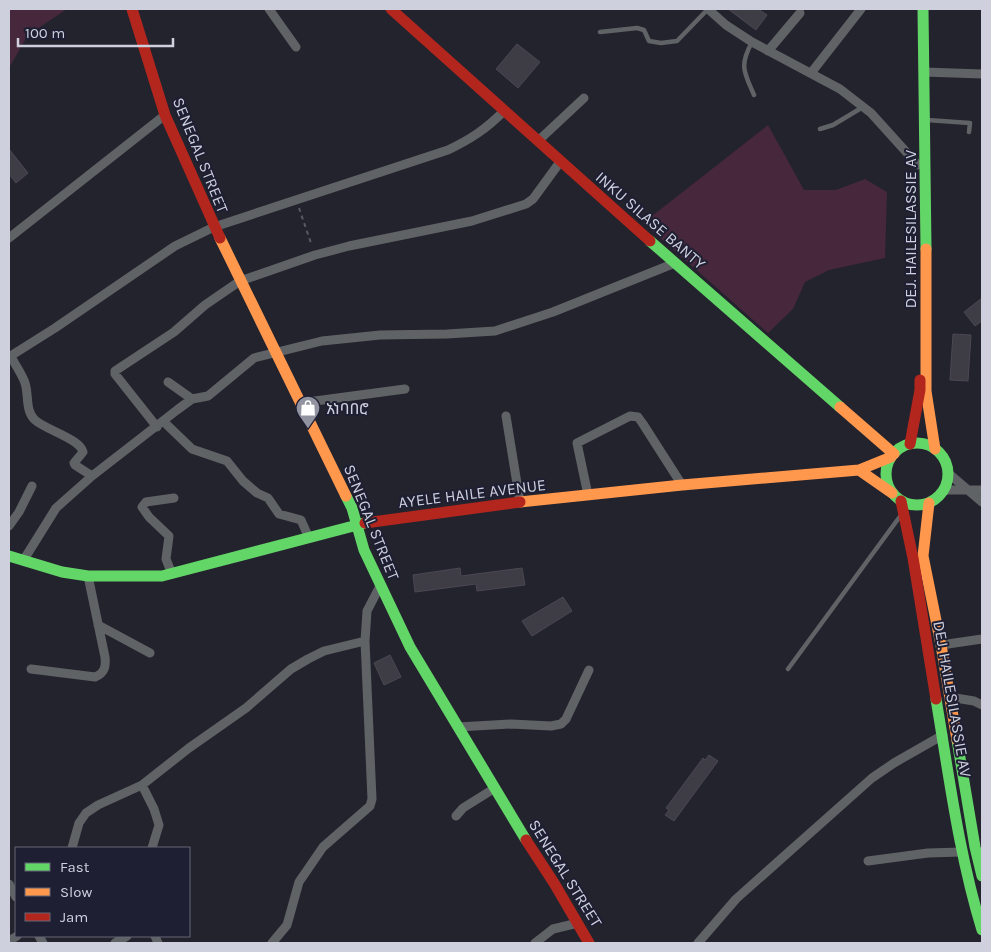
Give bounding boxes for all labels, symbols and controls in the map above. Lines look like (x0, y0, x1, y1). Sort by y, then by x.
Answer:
scale bar (18, 15, 172, 47)
text: 100 m (25, 24, 65, 42)
street label: SENEGAL STREET (169, 95, 232, 216)
street label: DEJ. HAILESILASSIE AV (901, 150, 920, 308)
street label: INKU SILASE BANTY (592, 167, 710, 273)
shop icon: አነባበሮ (295, 395, 321, 429)
place label: አነባበሮ (326, 399, 369, 418)
street label: SENEGAL STREET (340, 462, 403, 583)
street label: AYELE HAILE AVENUE (397, 475, 547, 512)
street label: DEJ. HAILESILASSIE AV (929, 619, 976, 779)
street label: SENEGAL STREET (525, 816, 606, 930)
legend (15, 847, 190, 937)
text: Fast (60, 858, 90, 876)
text: Slow (60, 883, 92, 901)
text: Jam (60, 908, 88, 926)

